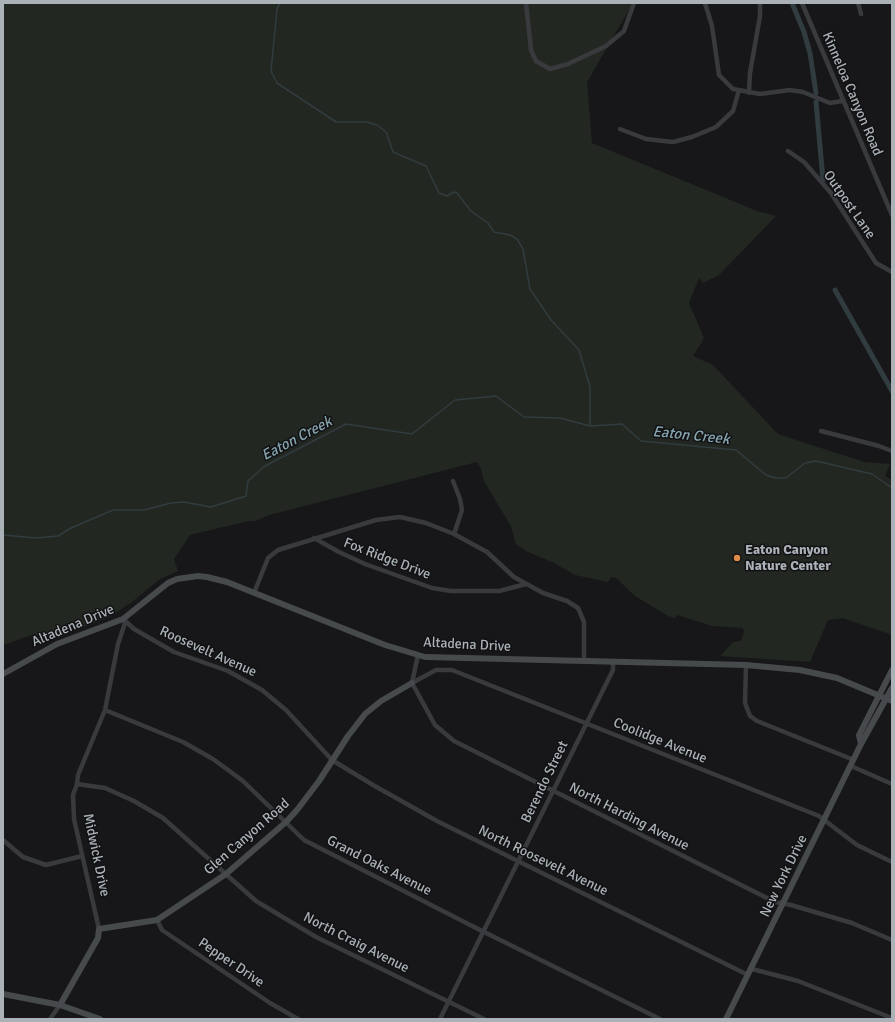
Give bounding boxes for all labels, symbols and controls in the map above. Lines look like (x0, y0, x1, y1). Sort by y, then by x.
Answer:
street label: Kinneloa Canyon Road (818, 29, 886, 159)
street label: Outpost Lane (819, 168, 879, 242)
water label: Eaton Creek (259, 413, 335, 465)
water label: Eaton Creek (652, 423, 730, 449)
street label: Fox Ridge Drive (341, 535, 433, 583)
place label: Eaton Canyon Nature Center (745, 542, 831, 574)
marker: Eaton Canyon Nature Center (732, 553, 742, 563)
street label: Altadena Drive (29, 601, 117, 651)
street label: Roosevelt Avenue (157, 623, 259, 681)
street label: Altadena Drive (423, 634, 511, 656)
street label: Coolidge Avenue (611, 715, 709, 767)
street label: Berendo Street (518, 738, 572, 826)
street label: North Harding Avenue (566, 779, 692, 855)
street label: Glen Canyon Road (201, 795, 293, 879)
street label: Midwick Drive (79, 812, 113, 898)
street label: North Roosevelt Avenue (475, 822, 611, 900)
street label: Grand Oaks Avenue (324, 832, 434, 900)
street label: New York Drive (757, 832, 811, 920)
street label: North Craig Avenue (300, 909, 412, 977)
street label: Pepper Drive (195, 935, 267, 991)

